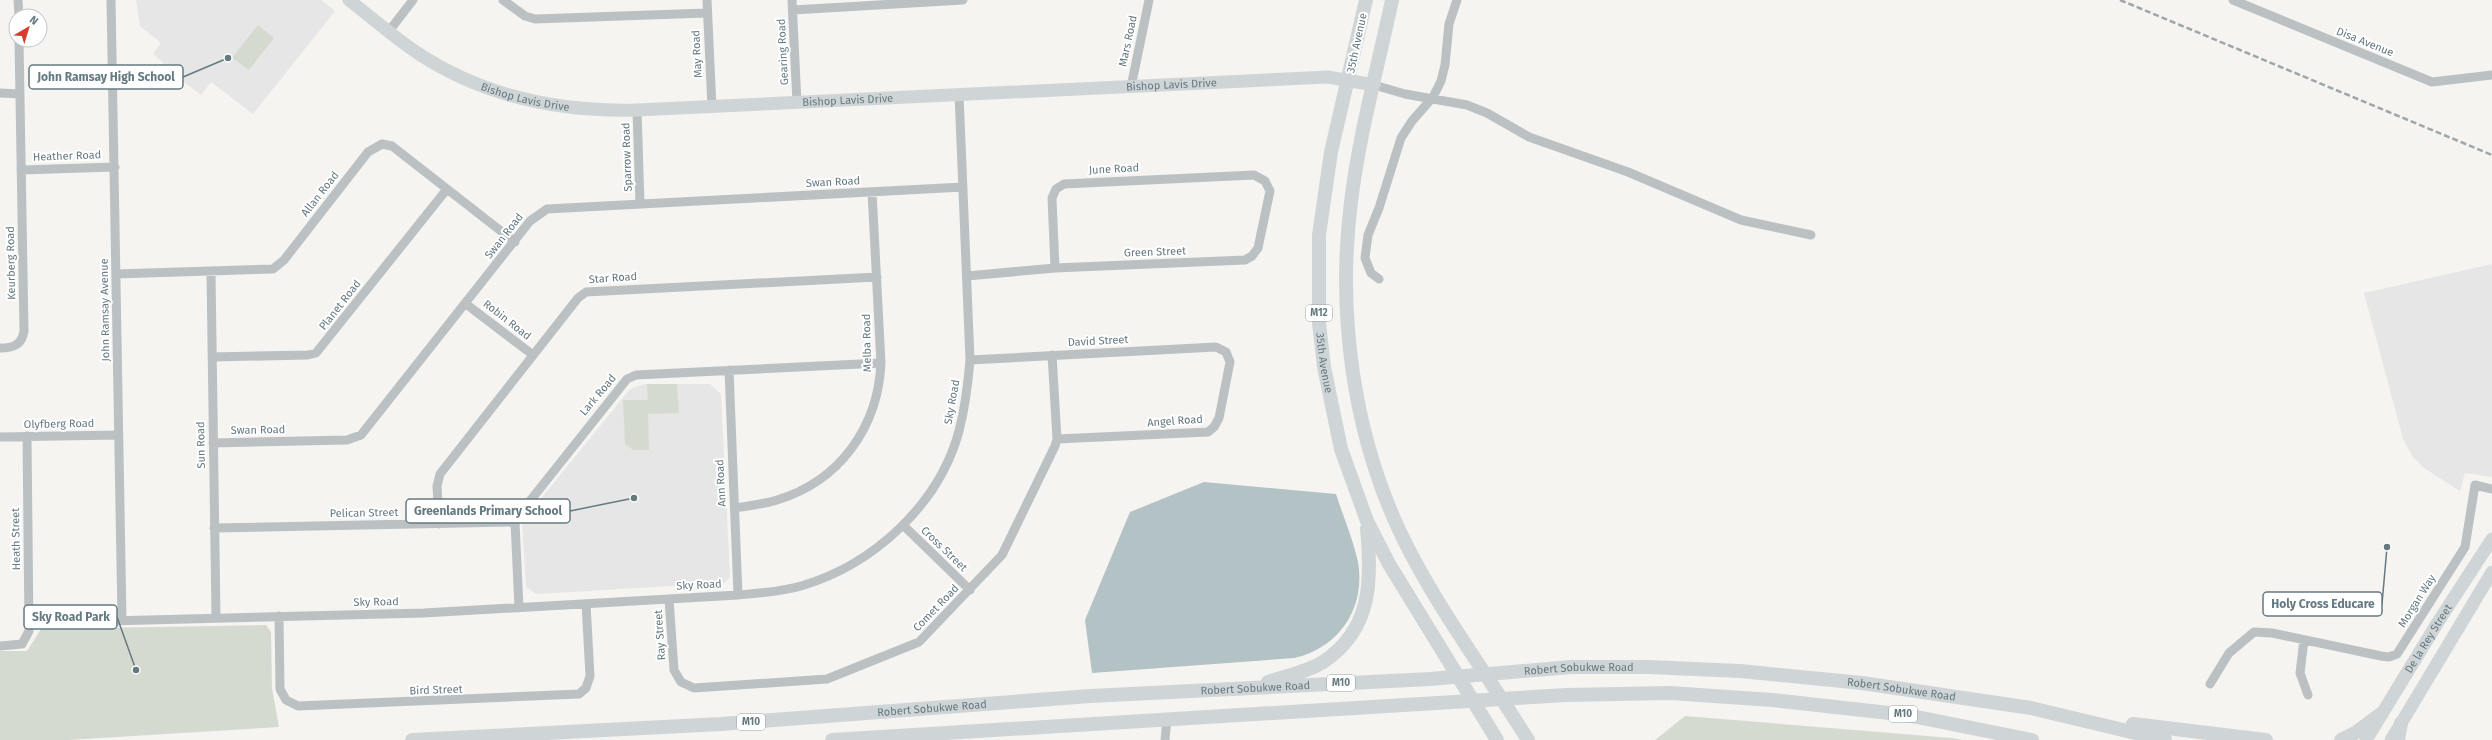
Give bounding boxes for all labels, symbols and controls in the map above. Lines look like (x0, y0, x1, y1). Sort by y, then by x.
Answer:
north arrow (8, 8, 48, 48)
street label: 35th Avenue (1344, 12, 1370, 74)
text: N (27, 13, 41, 28)
street label: Mars Road (1116, 14, 1140, 68)
street label: Gearing Road (775, 18, 791, 86)
street label: Disa Avenue (2334, 25, 2396, 59)
street label: May Road (689, 30, 705, 78)
callout: John Ramsay High School (29, 65, 183, 89)
text: John Ramsay High School (36, 70, 175, 84)
street label: Bishop Lavis Drive (1126, 76, 1217, 93)
street label: Bishop Lavis Drive (479, 80, 570, 114)
street label: Bishop Lavis Drive (802, 91, 893, 109)
street label: Sparrow Road (619, 122, 635, 192)
street label: Heather Road (33, 148, 101, 164)
street label: June Road (1088, 161, 1140, 177)
street label: Allan Road (298, 169, 342, 219)
street label: Swan Road (805, 174, 861, 190)
street label: Swan Road (482, 211, 526, 261)
street label: Keurberg Road (4, 226, 18, 300)
street label: Green Street (1124, 244, 1186, 260)
street label: John Ramsay Avenue (98, 258, 112, 362)
street label: Star Road (588, 270, 638, 286)
street label: Planet Road (316, 277, 364, 333)
street label: Robin Road (480, 297, 534, 343)
road number: M12 (1306, 305, 1332, 321)
street label: Melba Road (860, 314, 874, 372)
street label: 35th Avenue (1314, 332, 1336, 394)
street label: David Street (1067, 333, 1129, 349)
street label: Lark Road (577, 372, 619, 418)
street label: Sky Road (942, 379, 962, 425)
street label: Angel Road (1147, 413, 1203, 429)
street label: Olyfberg Road (24, 417, 94, 431)
street label: Sun Road (194, 421, 208, 469)
street label: Swan Road (231, 423, 285, 437)
street label: Ann Road (713, 459, 729, 507)
callout: Greenlands Primary School (406, 499, 570, 523)
text: Greenlands Primary School (414, 504, 562, 518)
street label: Pelican Street (330, 506, 398, 520)
street label: Heath Street (9, 508, 23, 570)
street label: Cross Street (918, 524, 970, 574)
street label: Morgan Way (2396, 572, 2439, 630)
street label: Sky Road (676, 577, 722, 593)
street label: Comet Road (910, 582, 962, 634)
callout: Holy Cross Educare (2263, 592, 2382, 616)
street label: Sky Road (353, 595, 399, 609)
text: Holy Cross Educare (2271, 597, 2375, 611)
street label: De la Rey Street (2402, 602, 2454, 675)
callout: Sky Road Park (24, 605, 117, 629)
street label: Ray Street (652, 609, 668, 661)
text: Sky Road Park (32, 610, 110, 624)
street label: Robert Sobukwe Road (1523, 660, 1634, 677)
road number: M10 (1327, 675, 1355, 691)
street label: Robert Sobukwe Road (1846, 675, 1957, 703)
street label: Robert Sobukwe Road (1200, 678, 1311, 697)
street label: Bird Street (409, 683, 463, 697)
street label: Robert Sobukwe Road (877, 697, 987, 719)
road number: M10 (1889, 706, 1917, 722)
road number: M10 (737, 714, 765, 730)

